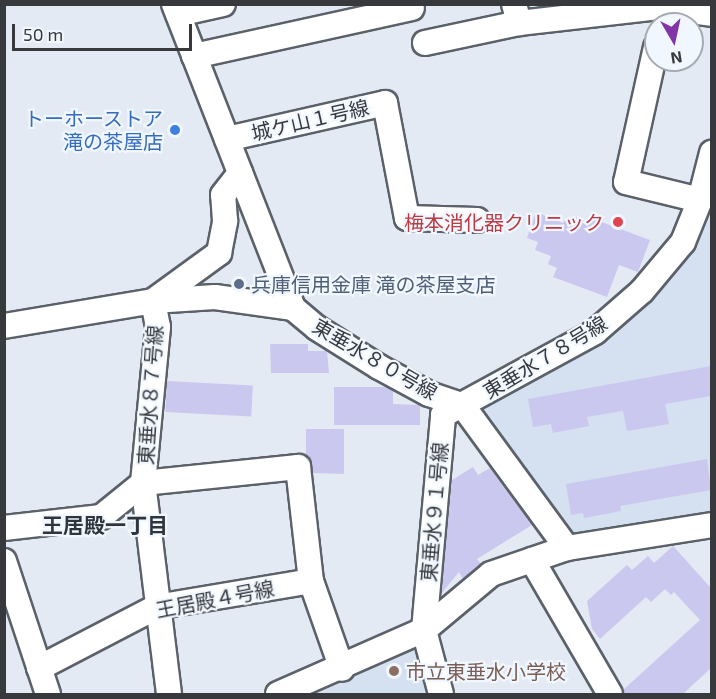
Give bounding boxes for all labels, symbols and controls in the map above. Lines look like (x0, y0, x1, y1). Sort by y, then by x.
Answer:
scale bar (15, 12, 195, 50)
north arrow (644, 12, 704, 72)
text: 50 m (23, 23, 63, 45)
text: N (669, 48, 684, 69)
street label: 城ケ山１号線 (249, 95, 371, 145)
place label: トーホーストア 滝の茶屋店 (23, 106, 163, 153)
marker: トーホーストア 滝の茶屋店 (168, 123, 182, 137)
place label: 梅本消化器クリニック (404, 210, 604, 234)
marker: 梅本消化器クリニック (609, 213, 627, 231)
place label: 兵庫信用金庫 滝の茶屋支店 (251, 272, 495, 296)
marker: 兵庫信用金庫 滝の茶屋支店 (232, 277, 246, 291)
street label: 東垂水７８号線 (479, 311, 611, 403)
street label: 東垂水８０号線 (308, 314, 442, 404)
street label: 東垂水８７号線 (133, 324, 167, 466)
street label: 東垂水９１号線 (416, 441, 452, 583)
district label: 王居殿一丁目 (42, 512, 168, 538)
street label: 王居殿４号線 (154, 576, 276, 622)
place label: 市立東垂水小学校 (406, 659, 566, 683)
marker: 市立東垂水小学校 (387, 664, 401, 678)

